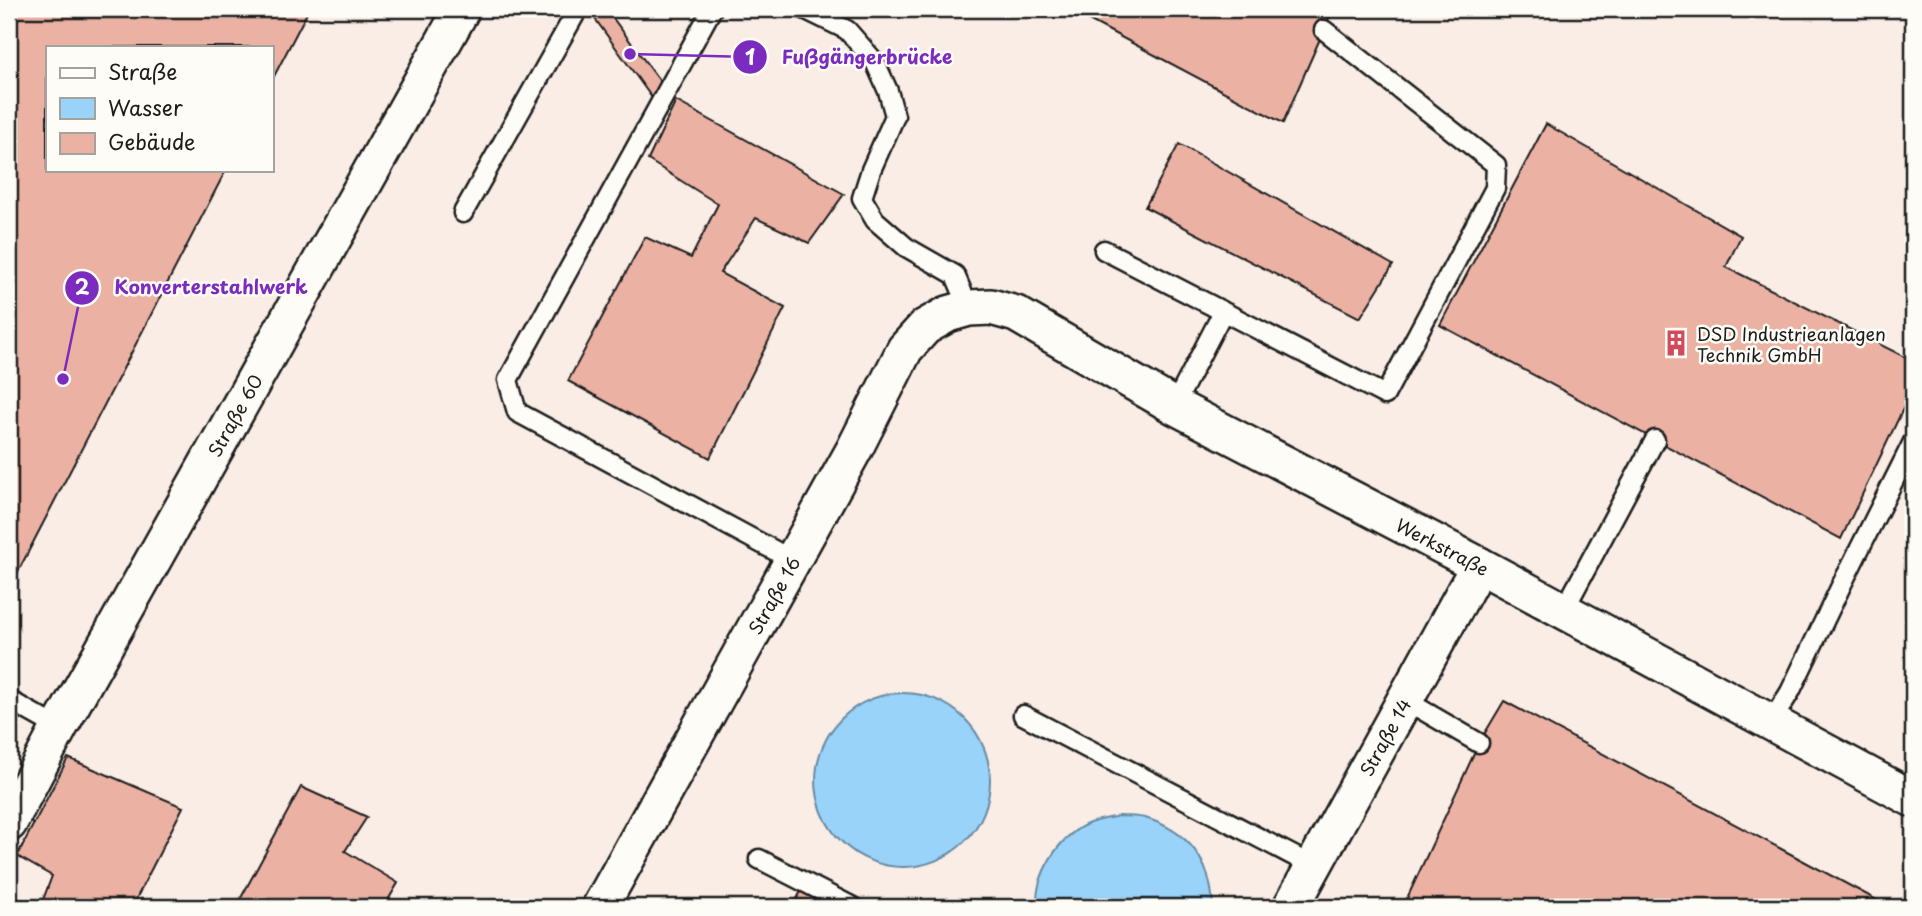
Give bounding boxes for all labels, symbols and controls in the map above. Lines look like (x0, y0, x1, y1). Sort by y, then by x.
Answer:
callout: Fußgängerbrücke (733, 37, 966, 77)
text: 1 (745, 40, 755, 72)
text: Fußgängerbrücke (782, 42, 952, 70)
legend (46, 46, 273, 172)
text: Straße (108, 55, 177, 87)
text: Wasser (108, 91, 183, 123)
text: Gebäude (108, 125, 195, 157)
callout: Konverterstahlwerk (65, 268, 321, 308)
text: 2 (75, 270, 90, 302)
text: Konverterstahlwerk (114, 272, 308, 300)
place label: DSD Industrieanlagen Technik GmbH (1697, 320, 1886, 368)
building icon: DSD Industrieanlagen Technik GmbH (1661, 328, 1691, 358)
street label: Straße 60 (200, 369, 268, 461)
street label: Werkstraße (1392, 511, 1494, 582)
street label: Straße 16 (741, 551, 806, 639)
street label: Straße 14 (1352, 693, 1417, 781)

